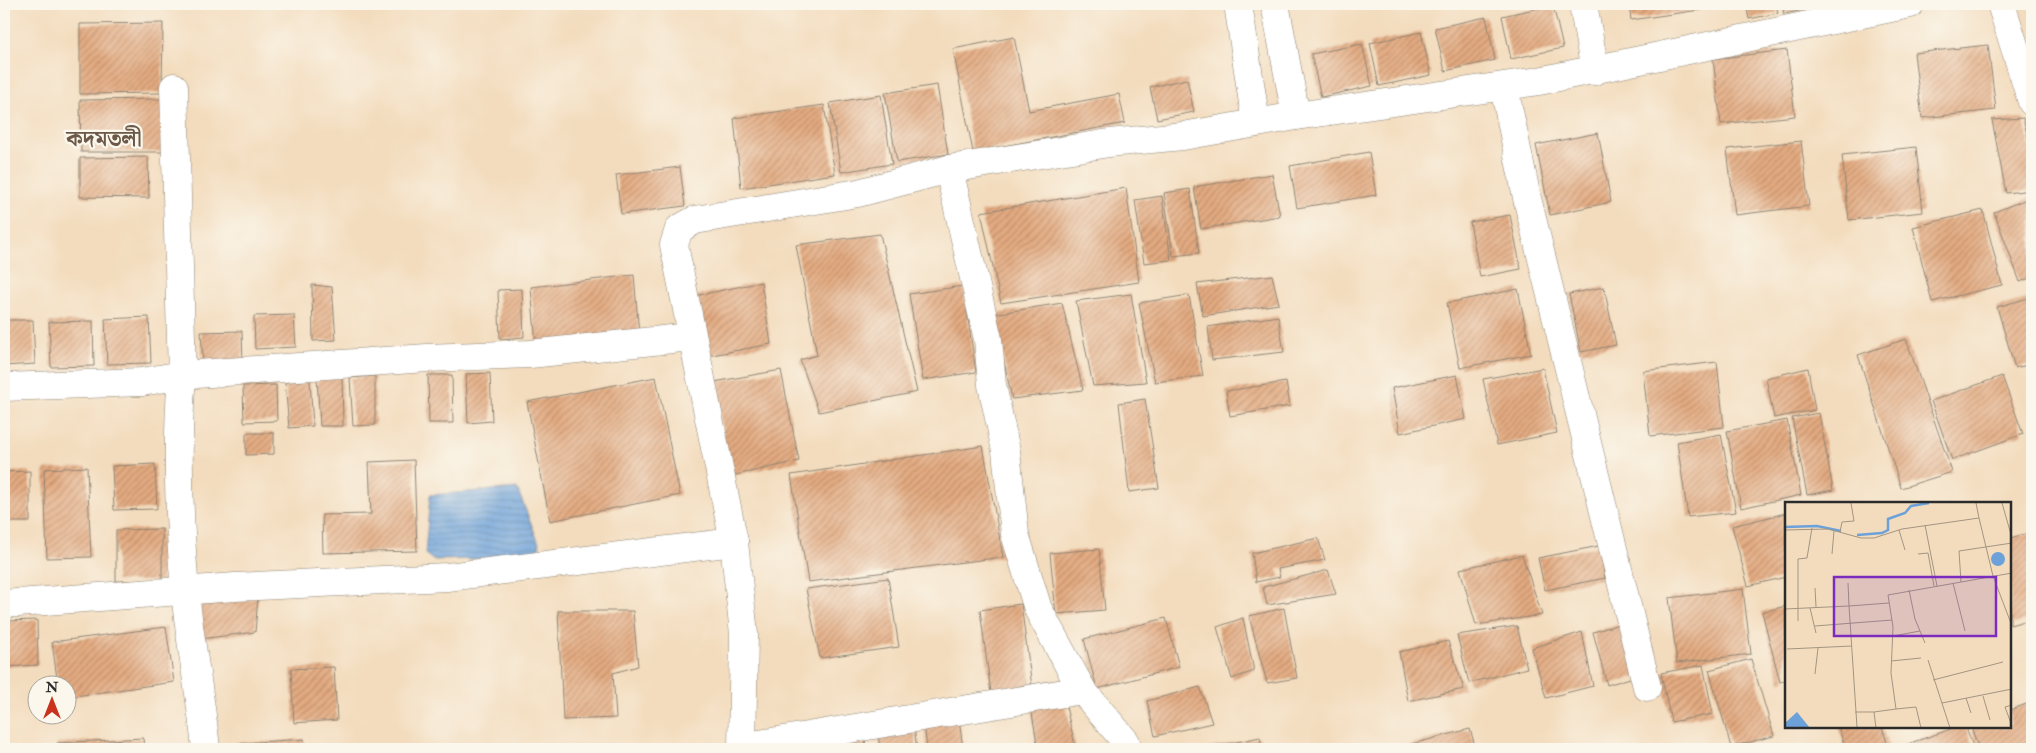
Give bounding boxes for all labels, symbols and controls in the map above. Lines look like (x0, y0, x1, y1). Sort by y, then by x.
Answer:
district label: কদমতলী (65, 125, 142, 153)
inset map (1785, 502, 2011, 728)
north arrow (28, 676, 78, 726)
text: N (45, 679, 59, 696)

